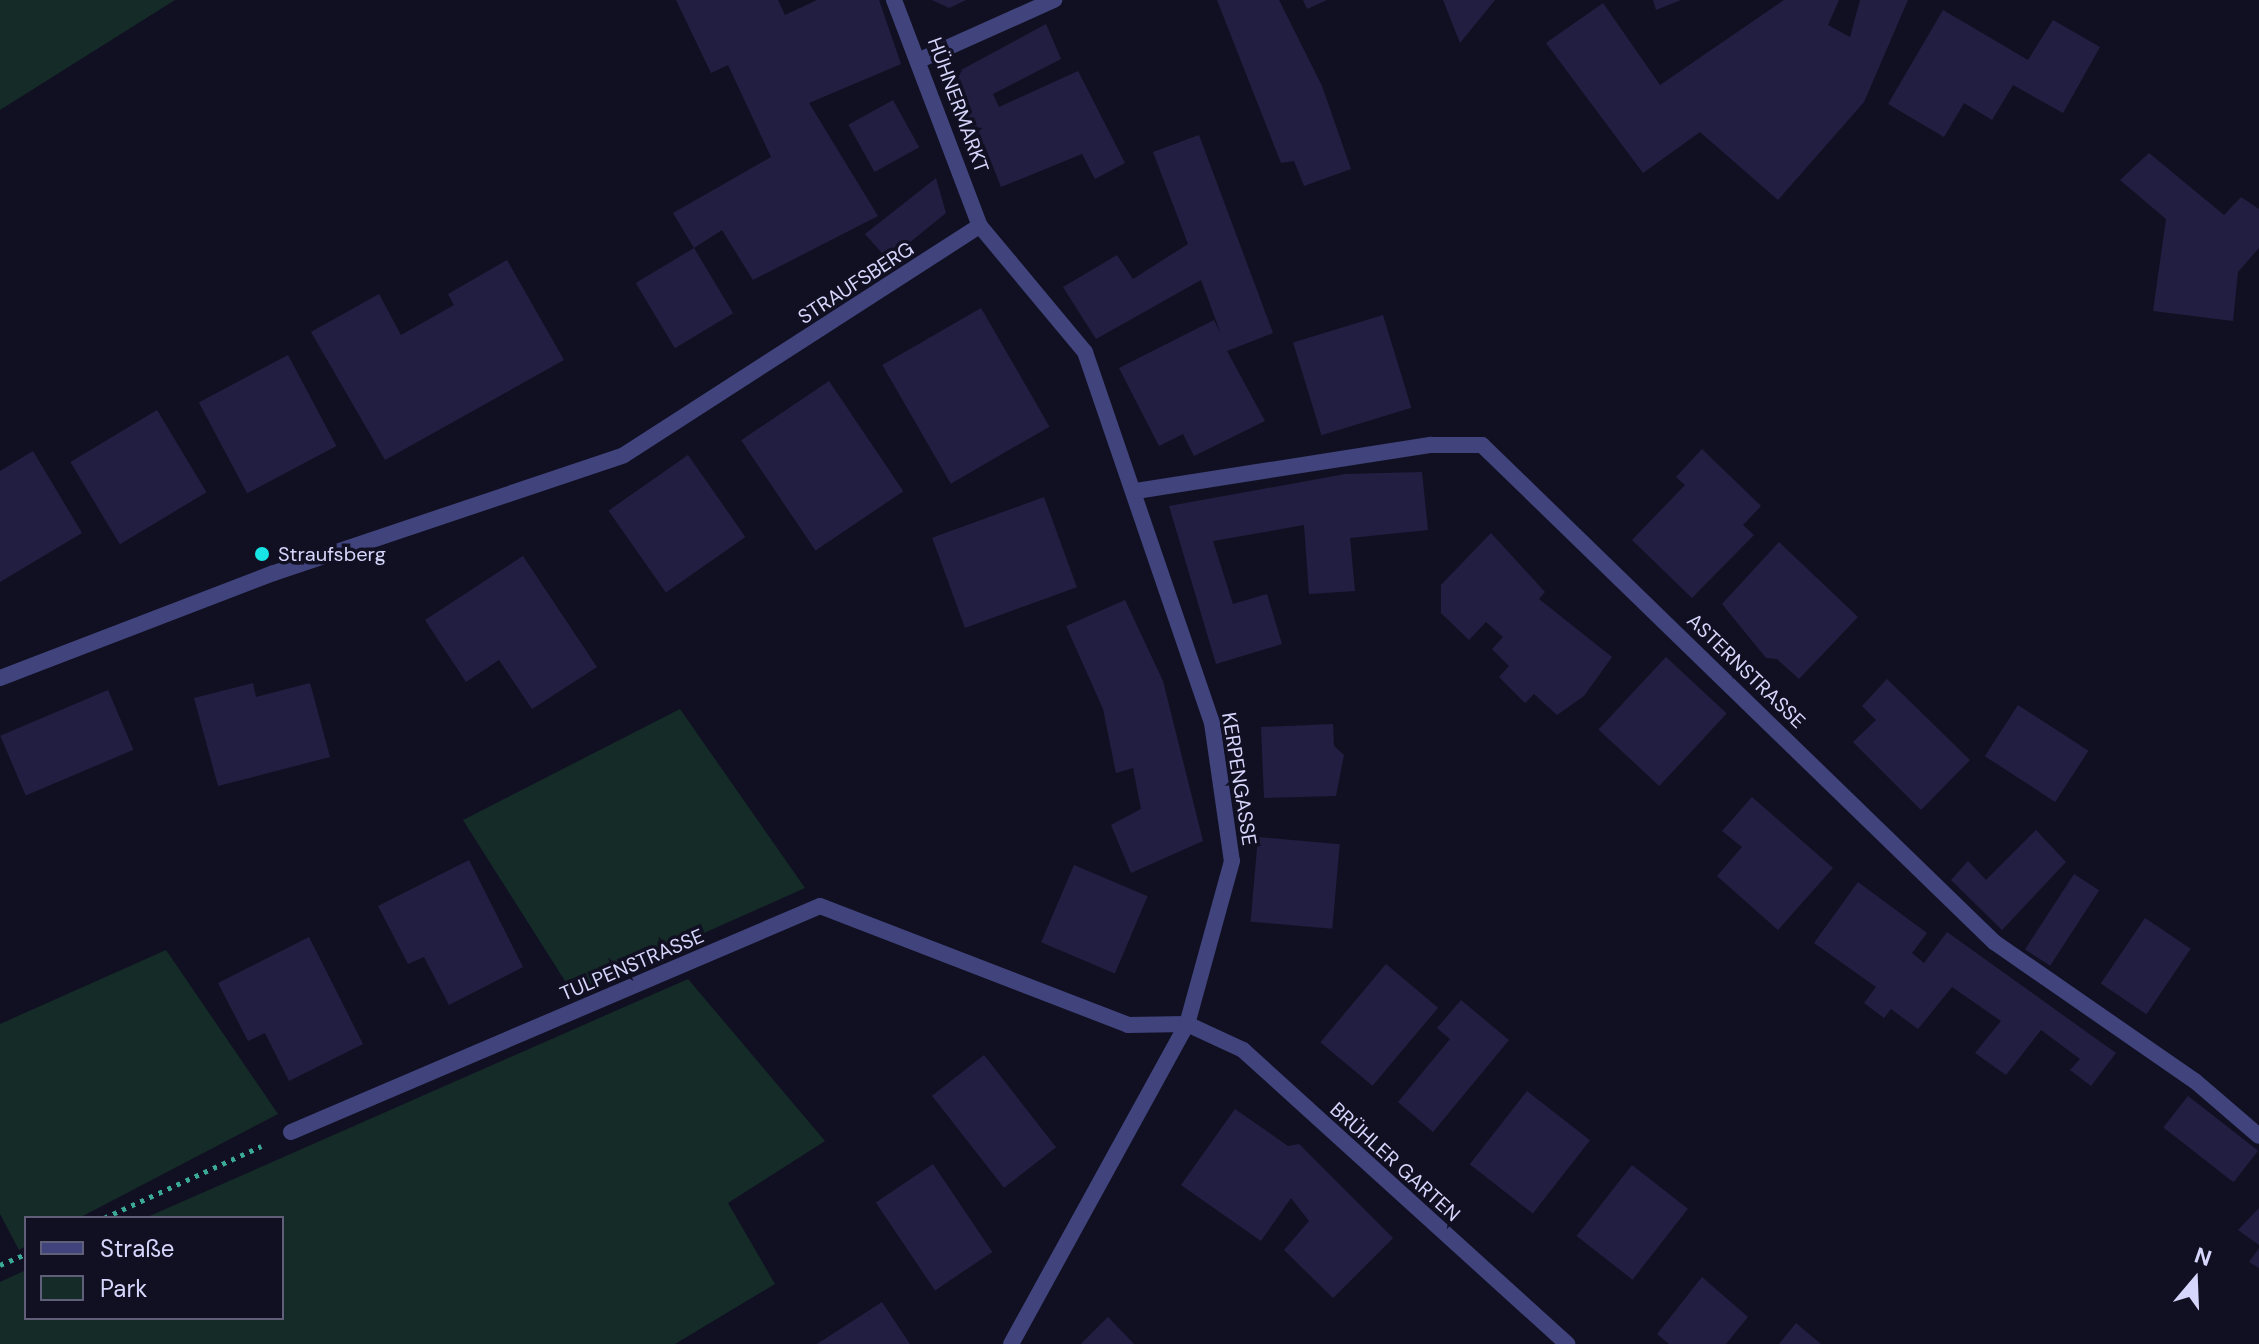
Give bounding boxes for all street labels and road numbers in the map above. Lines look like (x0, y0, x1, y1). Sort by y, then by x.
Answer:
street label: HÜHNERMARKT (922, 34, 994, 176)
street label: STRAUFSBERG (794, 237, 918, 329)
street label: ASTERNSTRASSE (1682, 609, 1810, 733)
street label: KERPENGASSE (1217, 711, 1261, 847)
street label: TULPENSTRASSE (557, 924, 707, 1006)
street label: BRÜHLER GARTEN (1325, 1097, 1465, 1227)

